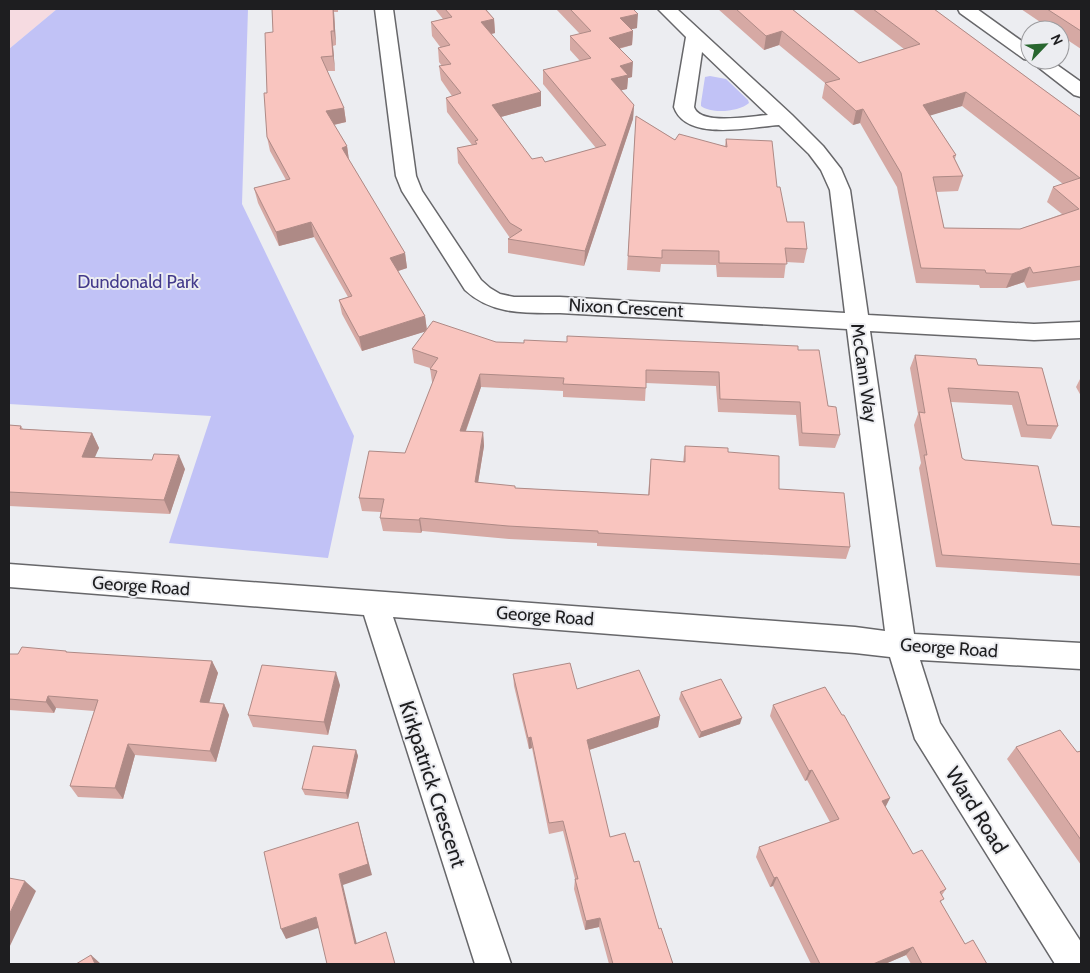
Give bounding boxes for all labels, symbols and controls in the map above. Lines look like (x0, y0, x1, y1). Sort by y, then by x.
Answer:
north arrow (1020, 20, 1070, 70)
text: N (1047, 31, 1067, 48)
park label: Dundonald Park (77, 271, 200, 293)
street label: Nixon Crescent (568, 294, 684, 322)
street label: McCann Way (846, 322, 882, 424)
street label: George Road (91, 572, 191, 600)
street label: George Road (495, 602, 595, 630)
street label: George Road (899, 634, 999, 662)
street label: Kirkpatrick Crescent (394, 698, 472, 870)
street label: Ward Road (941, 762, 1013, 858)

